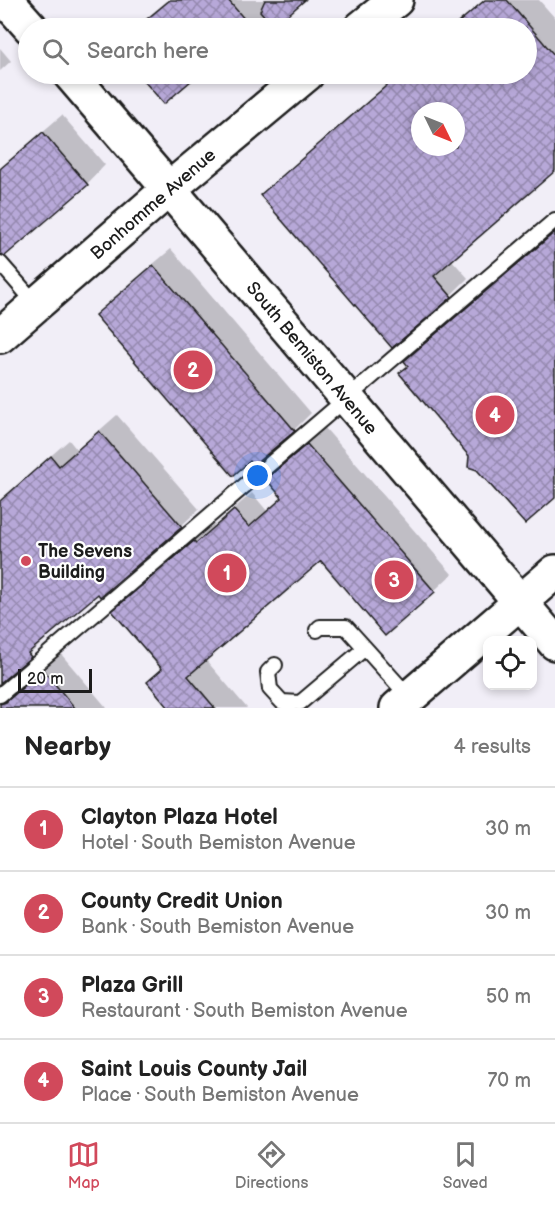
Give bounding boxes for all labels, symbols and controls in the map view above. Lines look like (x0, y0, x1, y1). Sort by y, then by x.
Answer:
search box (18, 18, 537, 84)
icon: search (39, 35, 72, 68)
text: Search here (87, 38, 209, 65)
north arrow (411, 102, 465, 156)
street label: Bonhomme Avenue (87, 144, 220, 264)
street label: South Bemiston Avenue (242, 278, 382, 439)
pin: 2 (174, 348, 212, 392)
pin: 4 (476, 392, 514, 438)
your location (243, 461, 272, 490)
place label: The Sevens Building (38, 541, 132, 583)
pin: 1 (208, 550, 246, 596)
marker: The Sevens Building (19, 554, 33, 568)
pin: 3 (374, 558, 414, 602)
map controls (483, 636, 537, 690)
button: locate (483, 636, 537, 690)
scale bar (18, 666, 92, 694)
text: 20 m (27, 670, 63, 689)
text: Nearby (24, 732, 111, 763)
text: 4 results (453, 735, 531, 759)
text: Clayton Plaza Hotel (81, 804, 278, 831)
text: 1 (39, 817, 48, 841)
text: 30 m (485, 817, 531, 841)
text: Hotel · South Bemiston Avenue (81, 831, 356, 855)
text: County Credit Union (81, 888, 283, 915)
text: 2 (38, 901, 49, 925)
text: 30 m (485, 901, 531, 925)
text: Bank · South Bemiston Avenue (81, 915, 354, 939)
text: Plaza Grill (81, 972, 183, 999)
text: 3 (38, 985, 49, 1009)
text: 50 m (486, 985, 531, 1009)
text: Restaurant · South Bemiston Avenue (81, 999, 408, 1023)
text: Saint Louis County Jail (81, 1056, 307, 1083)
text: 4 (38, 1069, 49, 1093)
text: 70 m (487, 1069, 531, 1093)
text: Place · South Bemiston Avenue (81, 1083, 359, 1107)
tab: Map (67, 1138, 100, 1193)
tab: Directions (235, 1138, 308, 1193)
tab: Saved (443, 1138, 488, 1193)

